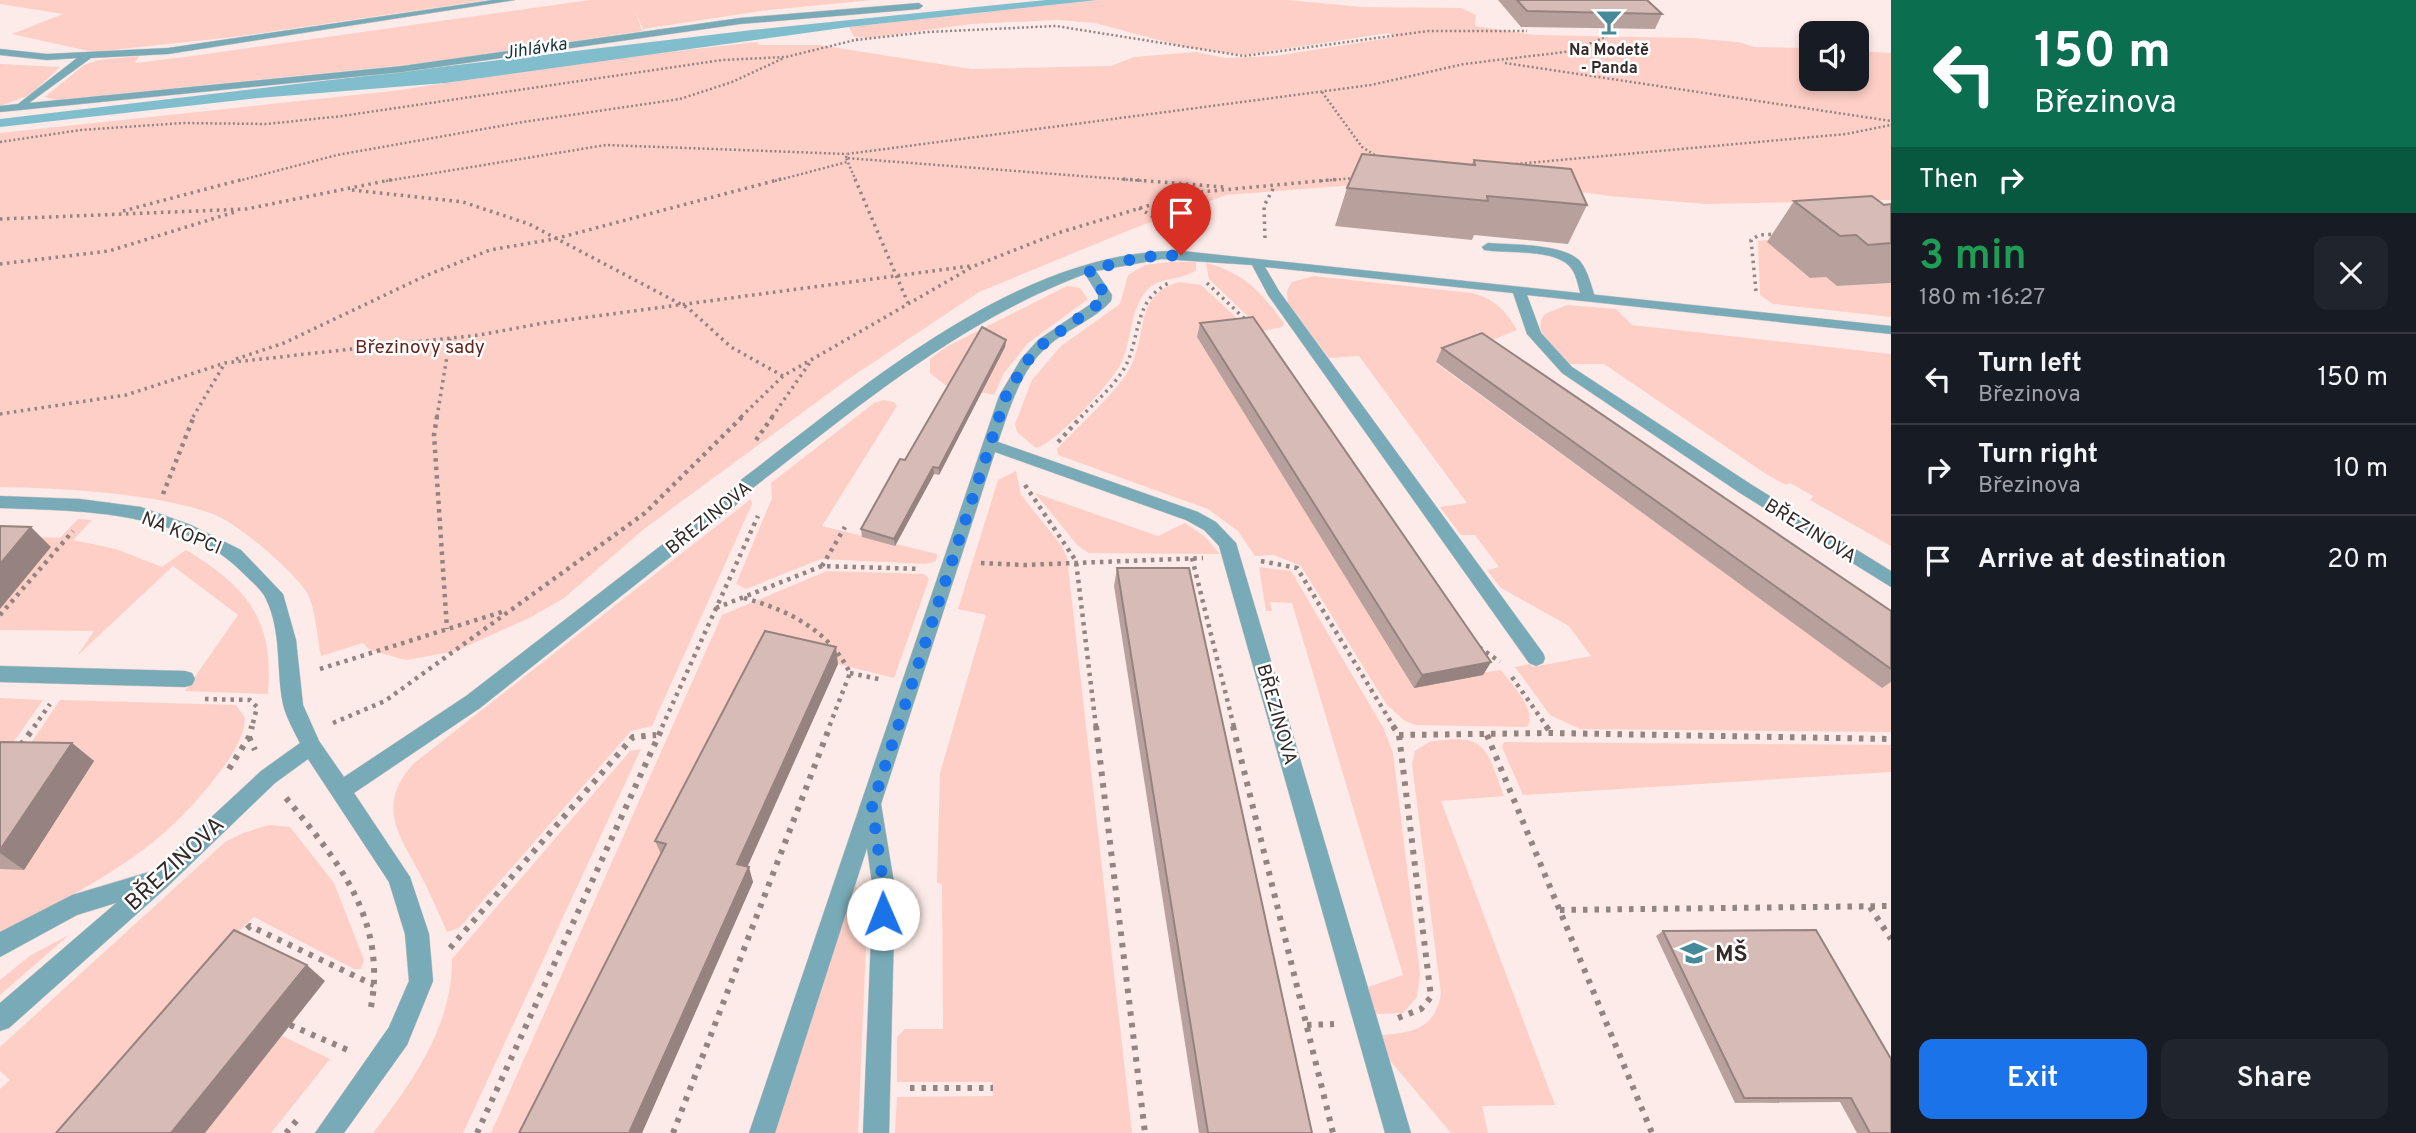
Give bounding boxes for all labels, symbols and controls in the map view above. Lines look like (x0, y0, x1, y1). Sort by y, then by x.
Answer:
bar icon: Na Modetě - Panda (1594, 7, 1624, 37)
map controls (1799, 21, 1869, 91)
button: sound (1799, 21, 1869, 91)
text: 150 m (2034, 23, 2171, 85)
icon: left (1919, 28, 2010, 119)
water label: Jihlávka (502, 33, 569, 66)
place label: Na Modetě - Panda (1569, 41, 1649, 79)
text: Březinova (2034, 84, 2177, 124)
icon: right (1992, 161, 2030, 199)
text: Then (1919, 164, 1978, 197)
pin (1151, 183, 1211, 255)
icon: arrive (1162, 194, 1200, 232)
text: 3 min (1919, 231, 2027, 284)
button: close (2314, 236, 2388, 310)
text: 180 m · 16:27 (1919, 284, 2045, 313)
park label: Březinovy sady (355, 336, 485, 360)
text: Turn left (1978, 348, 2082, 381)
icon: left (1919, 360, 1957, 398)
text: 150 m (2317, 362, 2388, 395)
text: Březinova (1978, 381, 2081, 410)
text: Turn right (1978, 439, 2098, 472)
icon: right (1919, 451, 1957, 489)
text: 10 m (2333, 453, 2388, 486)
text: Březinova (1978, 472, 2081, 501)
street label: BŘEZINOVA (661, 476, 757, 561)
street label: BŘEZINOVA (1760, 493, 1861, 569)
street label: NA KOPCI (138, 507, 225, 561)
icon: arrive (1919, 542, 1957, 580)
text: Arrive at destination (1978, 544, 2226, 577)
text: 20 m (2327, 544, 2388, 577)
street label: BŘEZINOVA (1250, 661, 1303, 768)
street label: BŘEZINOVA (119, 811, 232, 918)
position arrow (846, 877, 920, 951)
school or university icon: MŠ (1679, 938, 1709, 968)
place label: MŠ (1715, 939, 1748, 970)
button: Exit (1919, 1039, 2147, 1119)
button: Share (2161, 1039, 2388, 1119)

